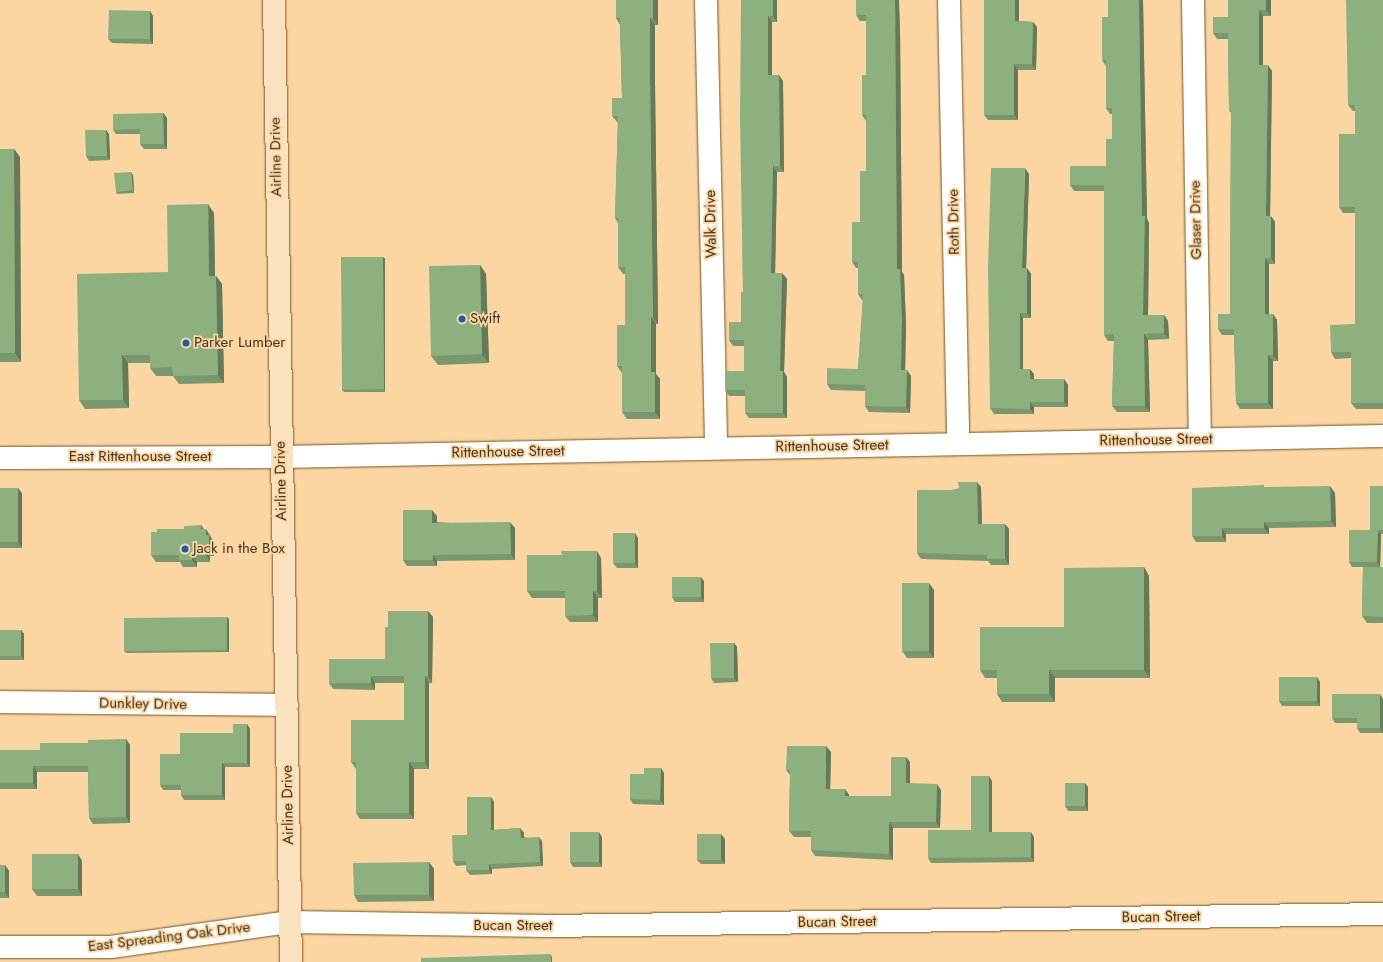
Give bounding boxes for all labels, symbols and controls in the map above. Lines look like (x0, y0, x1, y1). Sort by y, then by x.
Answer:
street label: Airline Drive (266, 117, 286, 197)
street label: Glaser Drive (1186, 180, 1206, 260)
street label: Roth Drive (944, 189, 964, 255)
street label: Walk Drive (701, 190, 721, 258)
place label: Swift (470, 310, 500, 328)
marker: Swift (457, 314, 467, 324)
place label: Parker Lumber (194, 334, 285, 352)
marker: Parker Lumber (181, 338, 191, 348)
street label: Rittenhouse Street (1099, 430, 1213, 450)
street label: Rittenhouse Street (775, 436, 889, 456)
street label: Airline Drive (271, 441, 291, 521)
street label: Rittenhouse Street (451, 442, 565, 462)
street label: East Rittenhouse Street (69, 448, 211, 466)
place label: Jack in the Box (193, 540, 285, 558)
marker: Jack in the Box (180, 544, 190, 554)
street label: Dunkley Drive (99, 694, 187, 714)
street label: Airline Drive (278, 765, 298, 845)
street label: Bucan Street (1121, 907, 1201, 927)
street label: Bucan Street (797, 912, 877, 932)
street label: Bucan Street (474, 917, 552, 935)
street label: East Spreading Oak Drive (87, 918, 251, 956)

